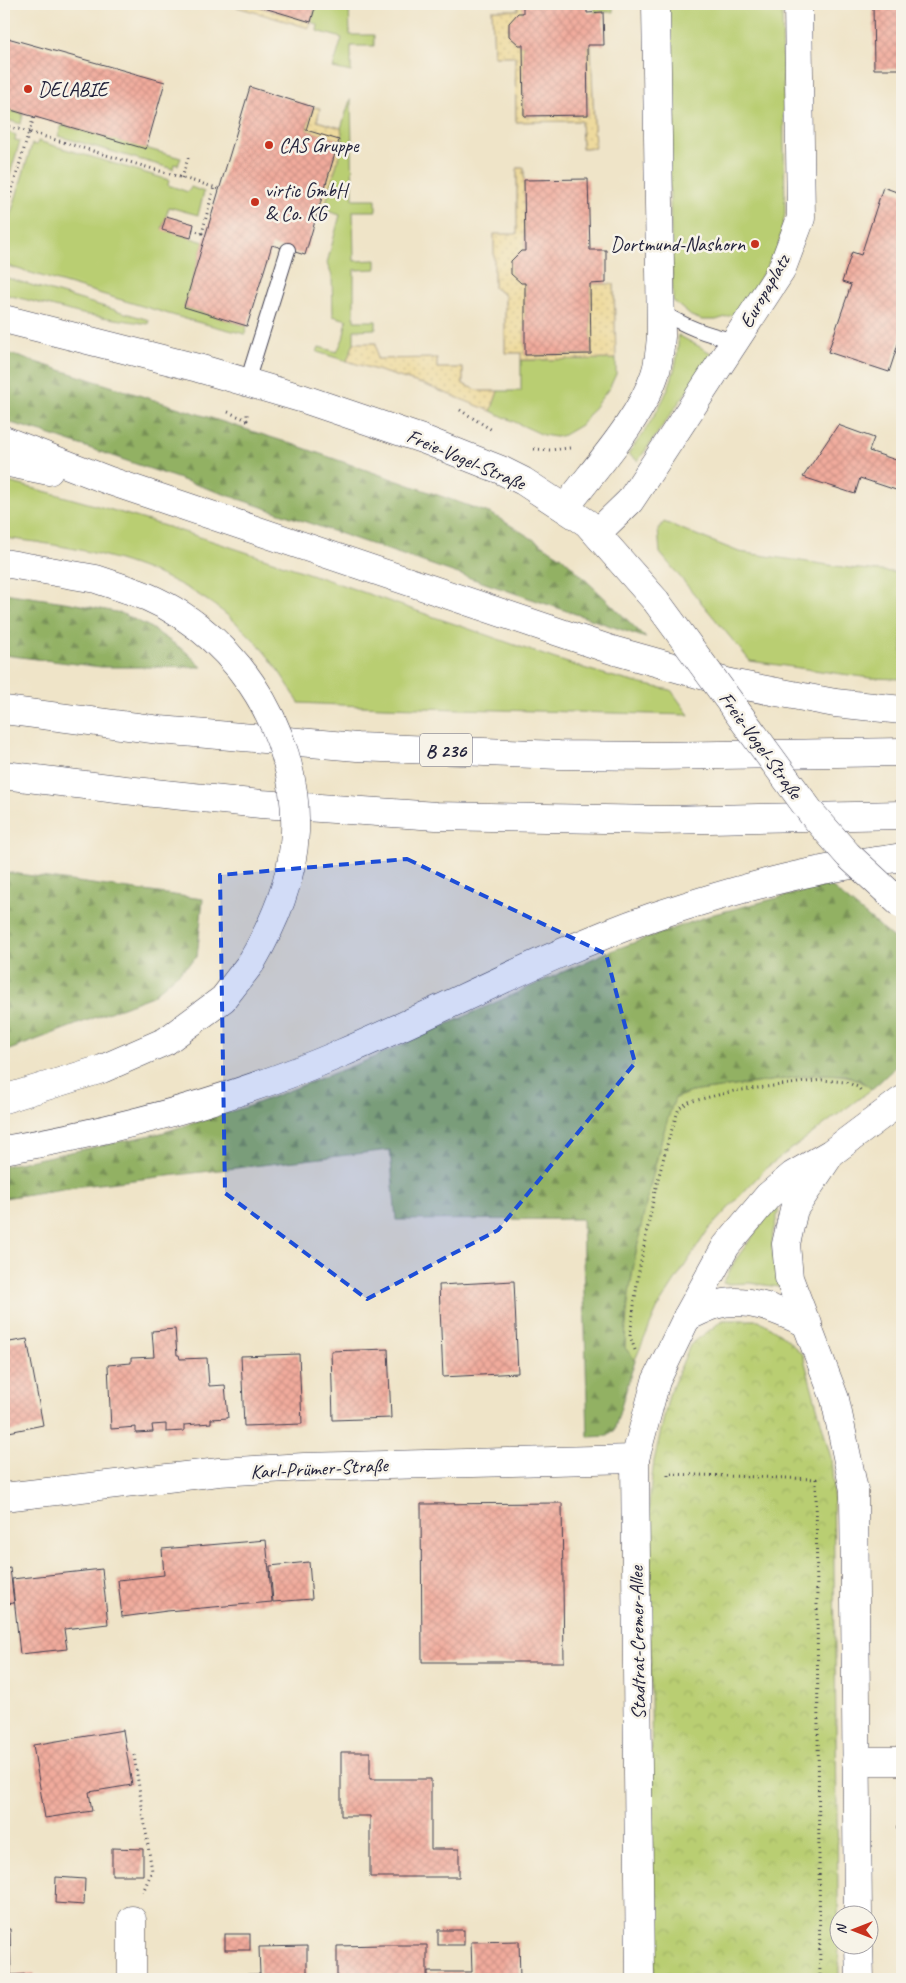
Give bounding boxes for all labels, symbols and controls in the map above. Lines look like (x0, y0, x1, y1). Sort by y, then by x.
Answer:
place label: DELABIE (38, 77, 110, 102)
marker: DELABIE (22, 83, 34, 95)
place label: CAS Gruppe (279, 133, 360, 158)
marker: CAS Gruppe (263, 139, 275, 151)
place label: virtic GmbH & Co. KG (265, 178, 350, 226)
marker: virtic GmbH & Co. KG (249, 196, 261, 208)
place label: Dortmund-Nashorn (611, 232, 746, 257)
marker: Dortmund-Nashorn (749, 238, 761, 250)
street label: Europaplatz (733, 249, 796, 332)
street label: Freie-Vogel-Straße (403, 423, 530, 496)
street label: Freie-Vogel-Straße (713, 687, 809, 805)
road number: B 236 (420, 734, 472, 766)
street label: Karl-Prümer-Straße (250, 1452, 390, 1485)
street label: Stadtrat-Cremer-Allee (624, 1564, 651, 1720)
north arrow (828, 1906, 878, 1956)
text: N (833, 1923, 850, 1934)

